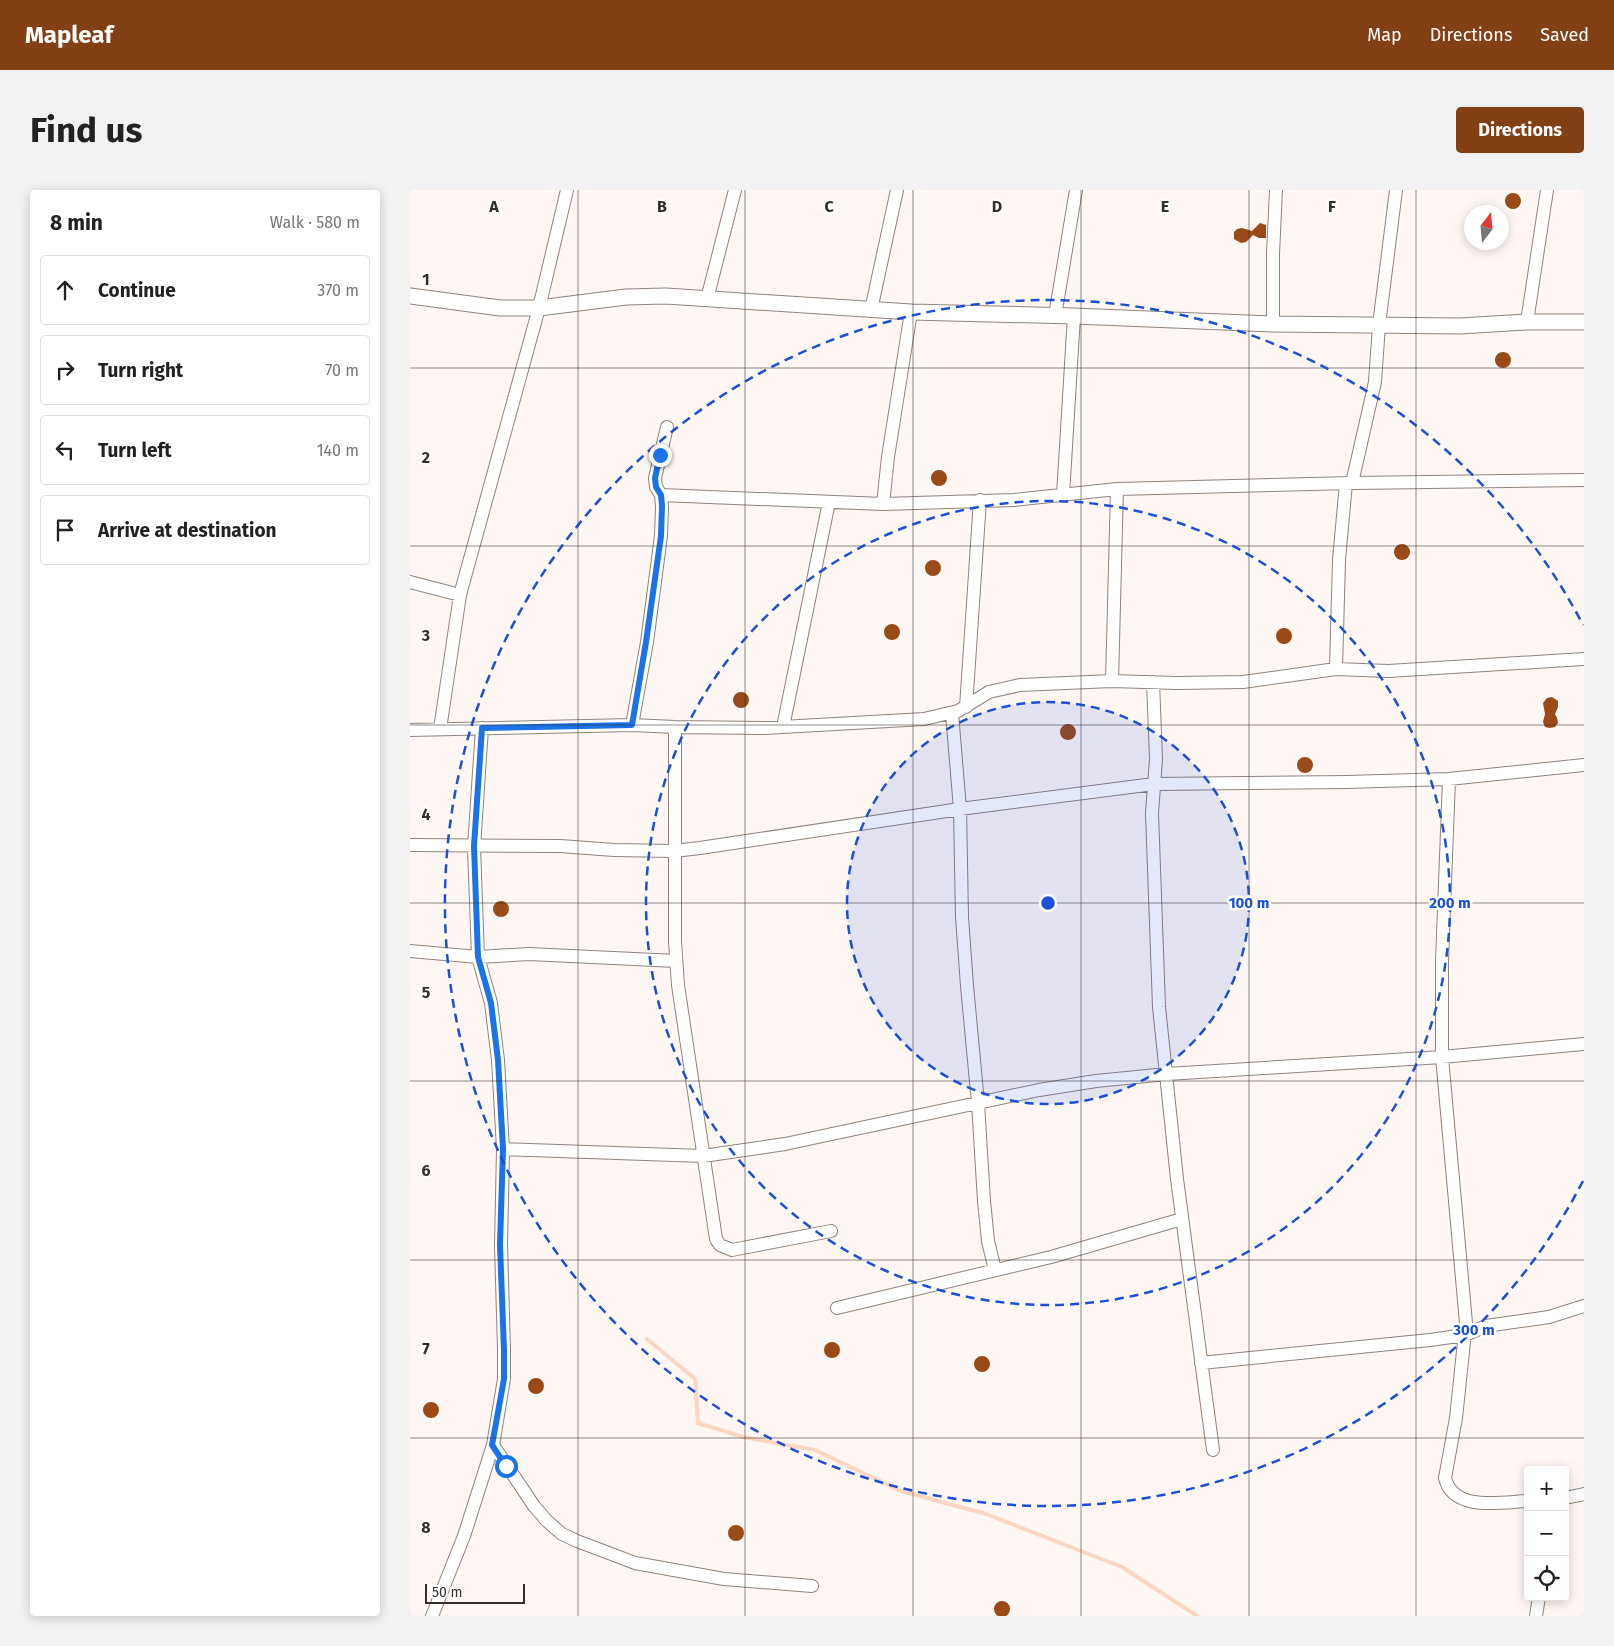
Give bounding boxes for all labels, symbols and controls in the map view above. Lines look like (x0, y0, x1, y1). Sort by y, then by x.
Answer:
text: Mapleaf (25, 21, 113, 49)
text: Map (1367, 24, 1402, 46)
text: Directions (1430, 24, 1512, 46)
text: Saved (1540, 24, 1589, 46)
button: Directions (1456, 107, 1584, 153)
text: Find us (30, 109, 142, 151)
text: A (488, 197, 499, 216)
text: B (657, 197, 667, 216)
text: C (824, 197, 834, 216)
text: D (992, 197, 1002, 216)
text: E (1161, 197, 1169, 216)
text: F (1328, 197, 1336, 216)
north arrow (1464, 205, 1509, 250)
text: 8 min (50, 210, 103, 236)
text: Walk · 580 m (270, 213, 360, 232)
text: 1 (422, 270, 430, 289)
icon: ahead (51, 276, 79, 304)
text: Continue (98, 279, 176, 302)
text: 370 m (317, 281, 359, 300)
icon: right (51, 356, 79, 384)
text: Turn right (98, 359, 183, 382)
text: 70 m (325, 361, 359, 380)
icon: left (51, 436, 79, 464)
text: Turn left (98, 439, 172, 462)
text: 140 m (317, 441, 359, 460)
route end (649, 444, 672, 467)
text: 2 (422, 448, 430, 467)
icon: arrive (51, 516, 79, 544)
text: Arrive at destination (98, 519, 277, 542)
text: 3 (421, 626, 430, 645)
text: 4 (421, 805, 431, 824)
centre of rings (1039, 894, 1057, 912)
text: 100 m (1229, 894, 1269, 912)
text: 200 m (1429, 894, 1471, 912)
text: 5 (422, 983, 431, 1002)
text: 6 (421, 1161, 431, 1180)
text: 300 m (1452, 1321, 1495, 1339)
text: 7 (422, 1339, 430, 1358)
route start (495, 1455, 518, 1478)
map controls (1524, 1466, 1569, 1601)
button: + (1524, 1466, 1569, 1511)
button: − (1524, 1511, 1569, 1556)
text: 8 (421, 1518, 431, 1537)
button: locate (1524, 1556, 1569, 1601)
scale bar (425, 1581, 525, 1604)
text: 50 m (432, 1584, 463, 1601)

